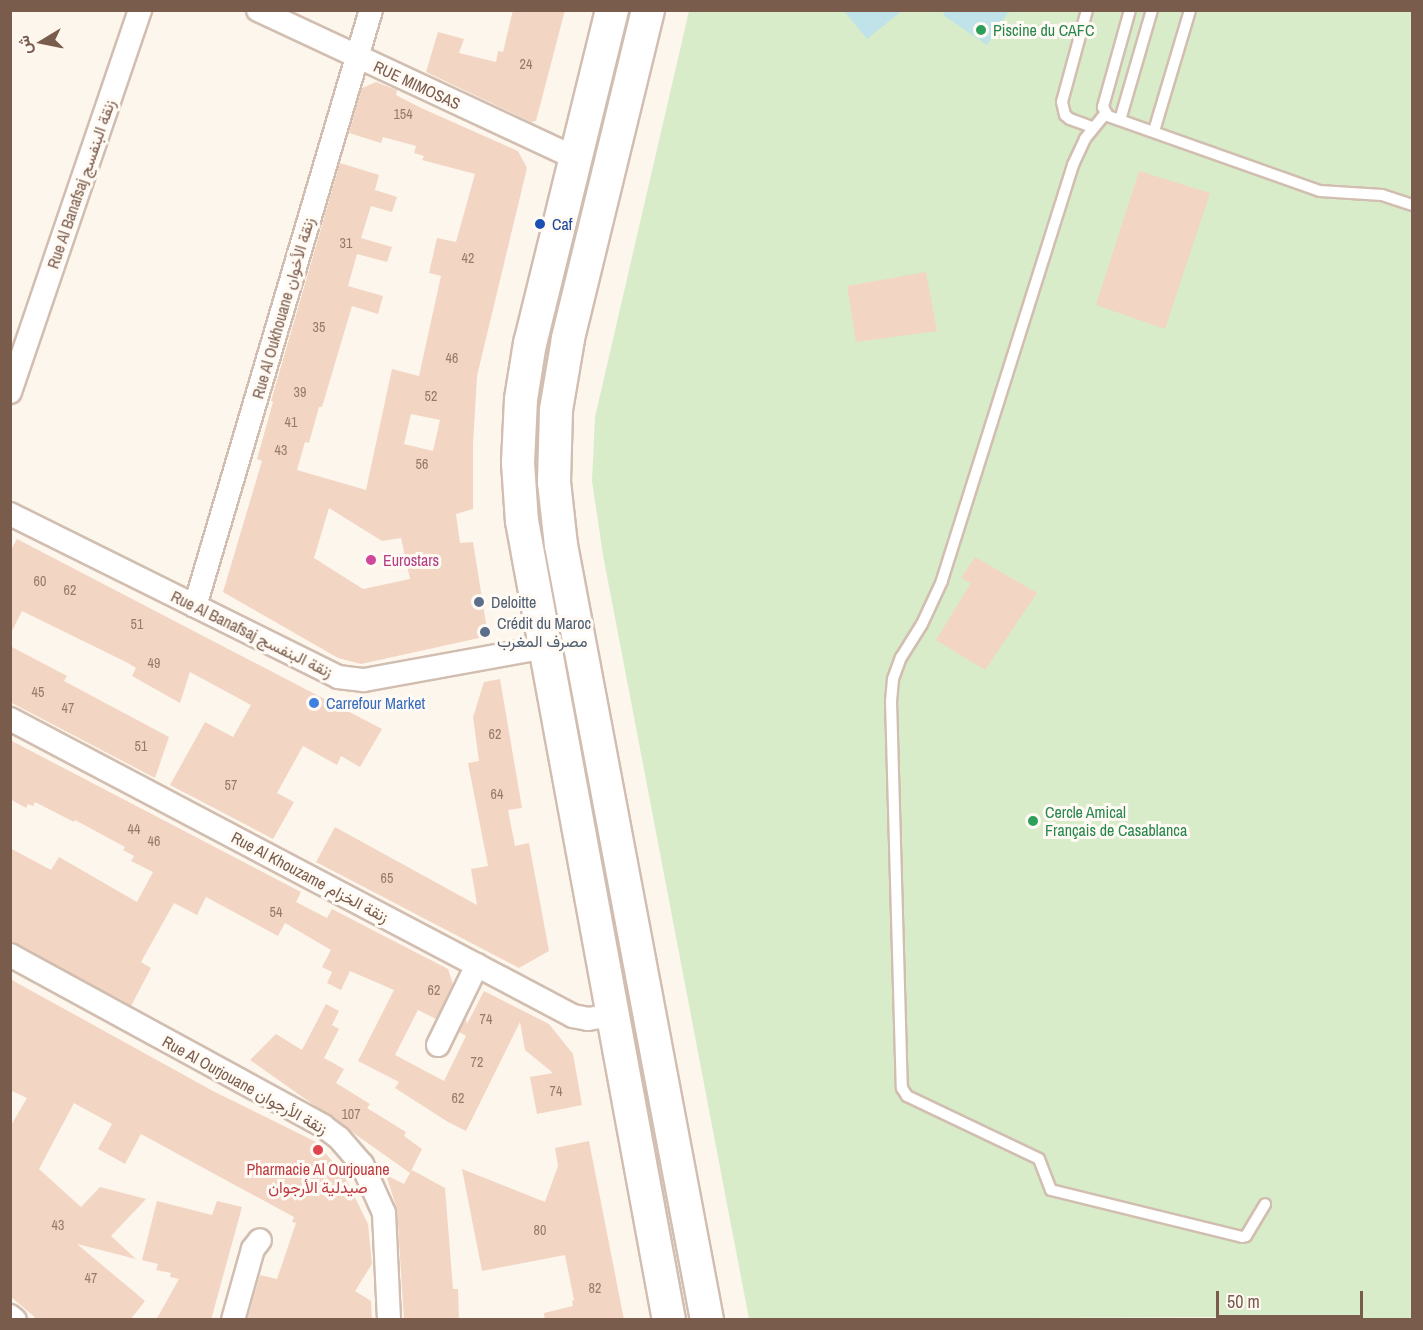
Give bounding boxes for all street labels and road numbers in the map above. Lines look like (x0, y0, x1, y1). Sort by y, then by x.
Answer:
street label: RUE MIMOSAS (371, 57, 463, 113)
street label: Rue Al Banafsaj زنقة البنفسج (43, 97, 119, 271)
street label: Rue Al Oukhouane زنقة الأخوان (248, 215, 318, 401)
street label: Rue Al Banafsaj زنقة البنفسج (168, 586, 336, 682)
street label: Rue Al Khouzame زنقة الخزام (228, 827, 392, 927)
street label: Rue Al Ourjouane زنقة الأرجوان (159, 1031, 331, 1139)

